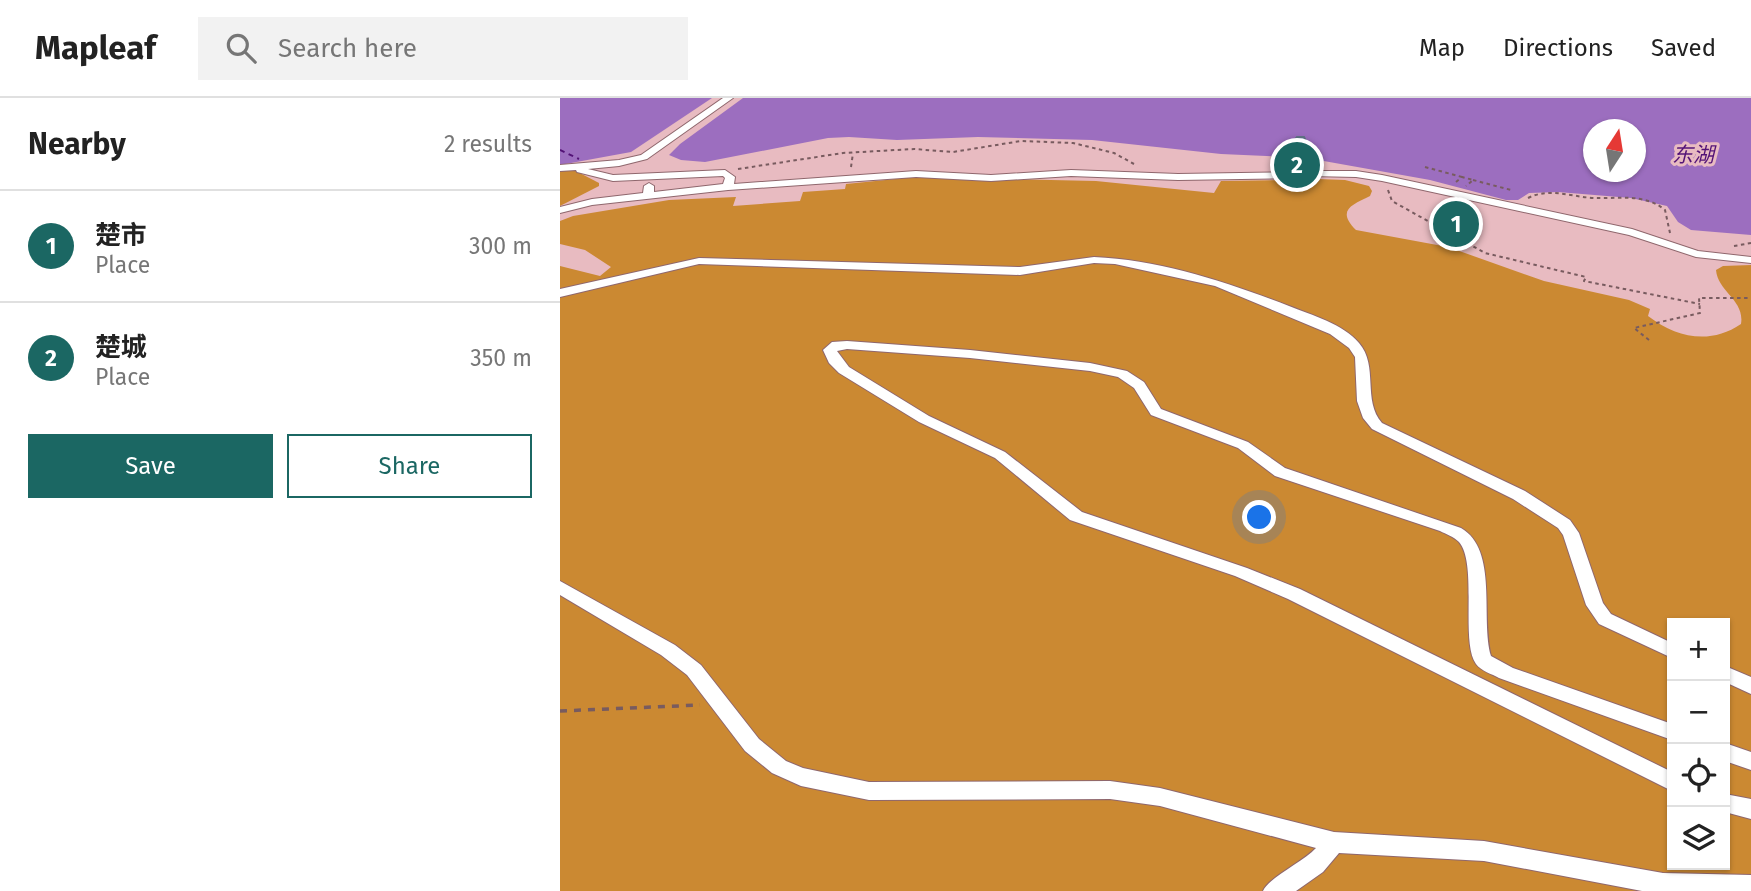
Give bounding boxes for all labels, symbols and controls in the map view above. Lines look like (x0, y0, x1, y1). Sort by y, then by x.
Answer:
search box (198, 17, 688, 80)
text: Mapleaf (35, 28, 156, 68)
icon: search (222, 29, 260, 67)
text: Search here (278, 33, 417, 64)
text: Map (1419, 34, 1465, 62)
text: Directions (1503, 34, 1613, 62)
text: Saved (1651, 34, 1716, 62)
north arrow (1583, 119, 1646, 182)
text: Nearby (28, 126, 126, 162)
text: 2 results (444, 130, 532, 158)
pin: 2 (1274, 139, 1320, 191)
water label: 东湖 (1672, 142, 1717, 168)
pin: 1 (1433, 198, 1479, 250)
text: 楚市 (95, 220, 147, 251)
text: 1 (46, 232, 56, 260)
text: 300 m (469, 232, 532, 260)
text: Place (95, 251, 150, 279)
text: 楚城 (95, 332, 147, 363)
text: 2 (45, 344, 57, 372)
text: 350 m (470, 344, 532, 372)
text: Place (95, 363, 150, 391)
button: Save (28, 434, 273, 498)
button: Share (287, 434, 532, 498)
your location (1242, 500, 1276, 534)
map controls (1667, 618, 1730, 870)
button: + (1667, 618, 1730, 681)
button: − (1667, 681, 1730, 744)
button: locate (1667, 744, 1730, 807)
button: layers (1667, 807, 1730, 870)

